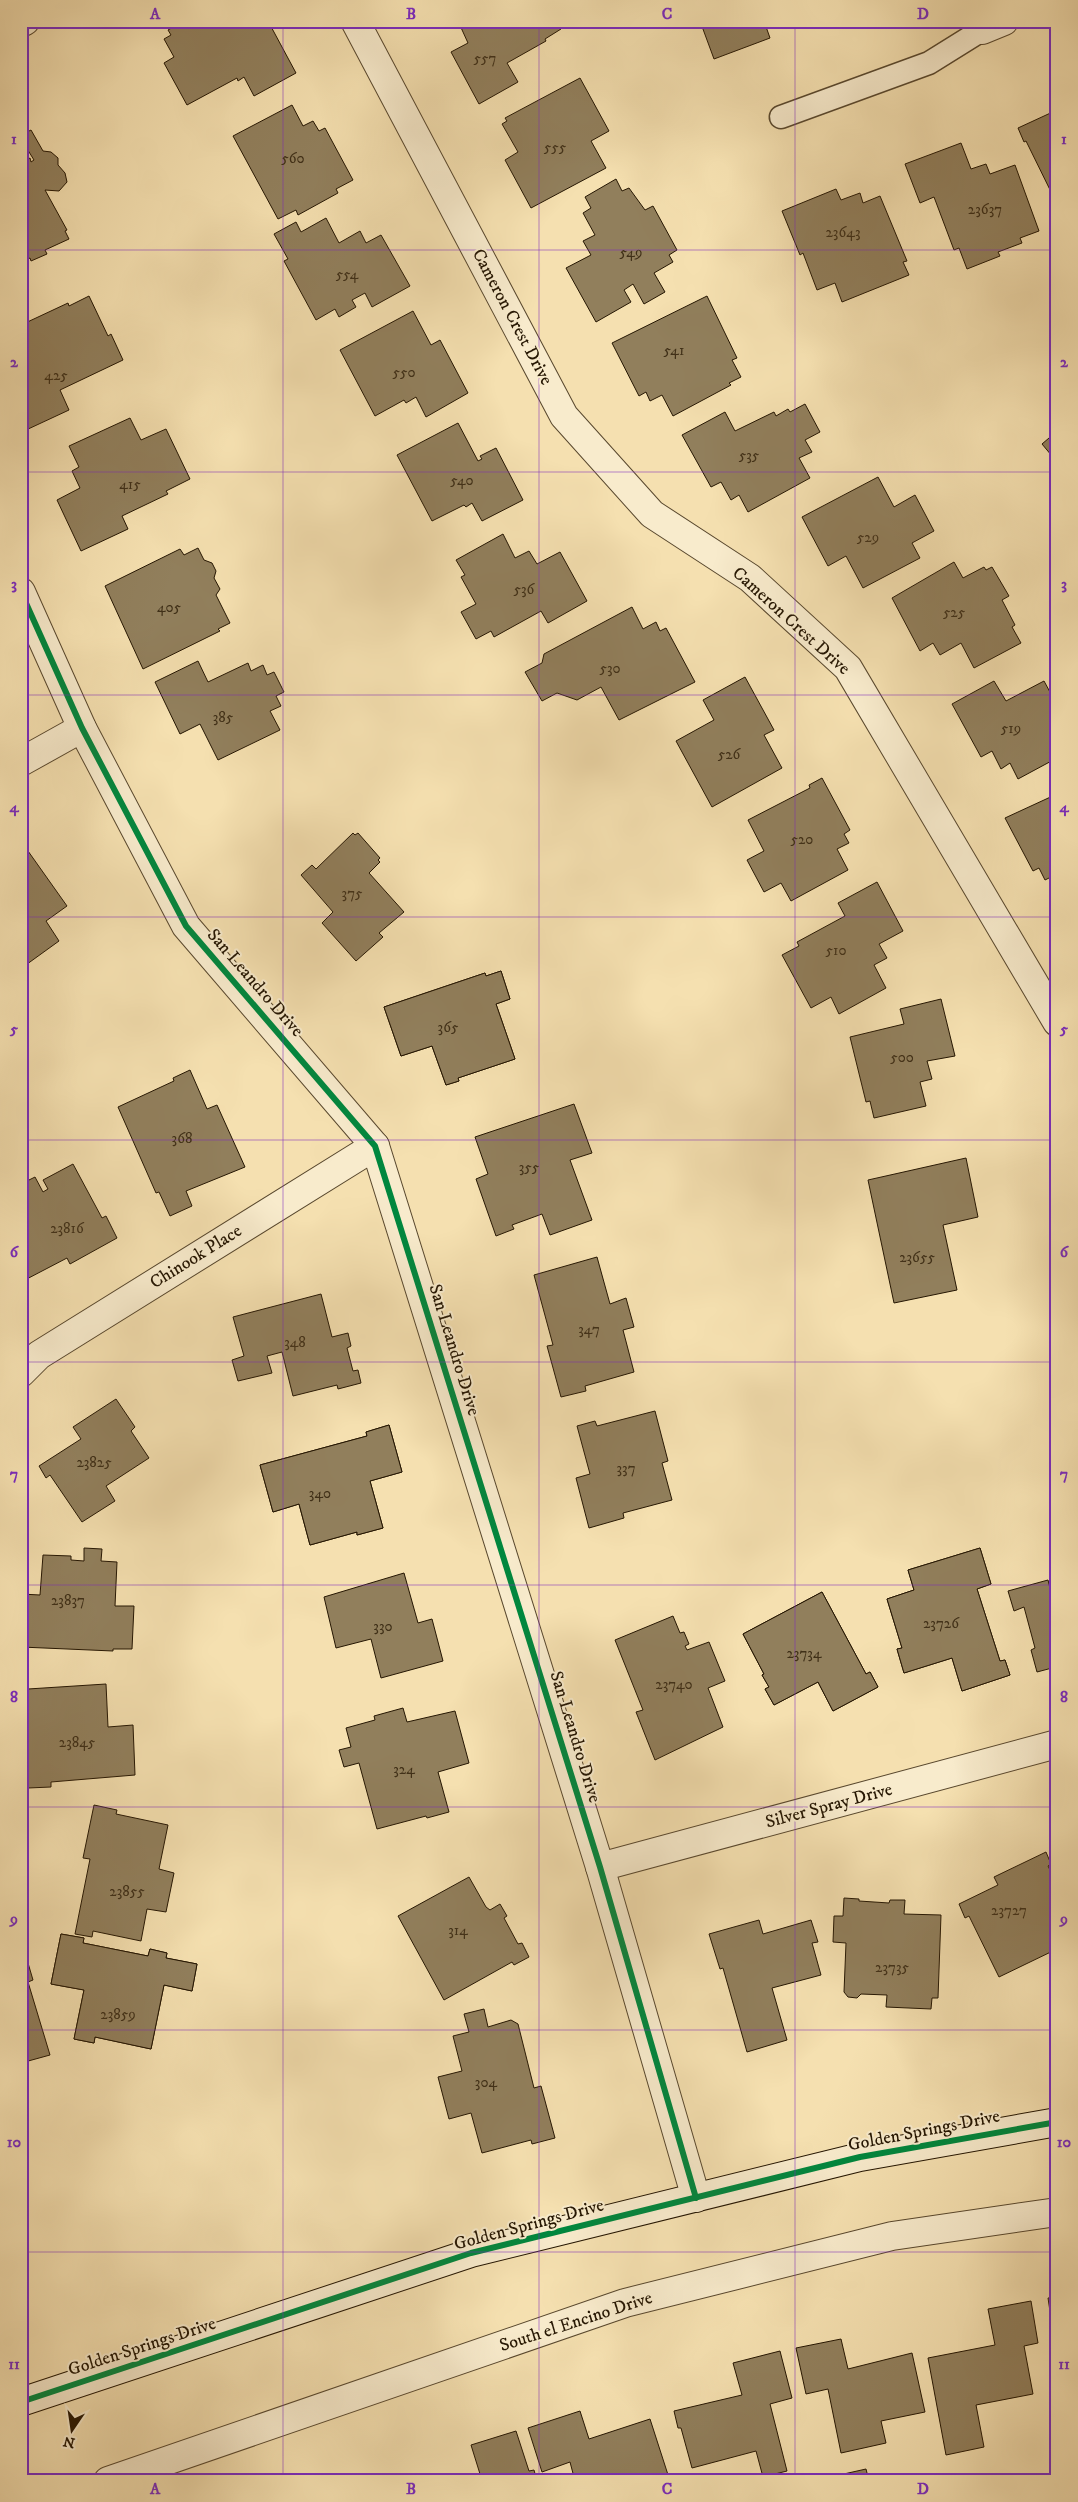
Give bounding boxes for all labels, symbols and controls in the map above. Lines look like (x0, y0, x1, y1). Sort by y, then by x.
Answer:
text: A (149, 4, 161, 24)
text: B (406, 4, 416, 24)
text: C (662, 4, 672, 24)
text: D (917, 4, 929, 24)
house number: 557 (474, 49, 496, 68)
text: 1 (11, 129, 17, 149)
text: 1 (1061, 129, 1067, 149)
house number: 555 (544, 138, 567, 157)
house number: 560 (281, 149, 305, 168)
house number: 23637 (968, 200, 1002, 219)
house number: 23643 (825, 223, 861, 242)
house number: 549 (620, 243, 642, 262)
street label: Cameron Crest Drive (467, 245, 557, 389)
house number: 554 (336, 265, 359, 284)
house number: 541 (664, 341, 684, 360)
text: 2 (10, 352, 19, 372)
text: 2 (1060, 352, 1069, 372)
house number: 550 (393, 363, 415, 382)
house number: 425 (44, 366, 68, 385)
house number: 535 (739, 446, 760, 465)
house number: 540 (450, 471, 474, 490)
house number: 415 (119, 475, 141, 494)
house number: 529 (857, 528, 879, 547)
street label: Cameron Crest Drive (728, 562, 854, 680)
text: 3 (11, 574, 17, 594)
text: 3 (1061, 574, 1067, 594)
house number: 536 (514, 580, 536, 599)
house number: 405 (157, 598, 182, 617)
house number: 525 (943, 603, 966, 622)
house number: 530 (599, 659, 621, 678)
house number: 385 (213, 708, 234, 727)
house number: 519 (1001, 719, 1021, 738)
house number: 526 (718, 745, 742, 764)
text: 4 (8, 797, 19, 817)
text: 4 (1058, 797, 1069, 817)
house number: 520 (791, 830, 813, 849)
house number: 375 (342, 884, 363, 903)
street label: San Leandro Drive (202, 924, 308, 1042)
house number: 510 (826, 941, 846, 960)
house number: 365 (438, 1018, 459, 1037)
text: 5 (9, 1019, 18, 1039)
text: 5 (1059, 1019, 1068, 1039)
house number: 500 (890, 1048, 914, 1067)
house number: 368 (172, 1129, 192, 1148)
house number: 355 (519, 1158, 540, 1177)
house number: 23816 (50, 1219, 85, 1238)
street label: Chinook Place (146, 1220, 246, 1294)
text: 6 (10, 1242, 20, 1262)
text: 6 (1060, 1242, 1070, 1262)
house number: 23655 (899, 1248, 935, 1267)
street label: San Leandro Drive (424, 1282, 484, 1418)
house number: 347 (578, 1320, 600, 1339)
house number: 348 (284, 1333, 306, 1352)
house number: 23825 (76, 1453, 112, 1472)
house number: 337 (616, 1459, 636, 1478)
text: 7 (10, 1464, 18, 1484)
text: 7 (1060, 1464, 1068, 1484)
house number: 340 (309, 1484, 331, 1503)
house number: 23837 (51, 1591, 85, 1610)
house number: 23726 (923, 1614, 960, 1633)
house number: 330 (373, 1617, 393, 1636)
house number: 23734 (786, 1644, 822, 1663)
street label: San Leandro Drive (545, 1669, 605, 1805)
house number: 23740 (655, 1675, 693, 1694)
text: 8 (10, 1687, 18, 1707)
text: 8 (1060, 1687, 1068, 1707)
house number: 23845 (59, 1733, 96, 1752)
house number: 324 (393, 1760, 415, 1779)
street label: Silver Spray Drive (763, 1779, 895, 1833)
house number: 23855 (109, 1882, 145, 1901)
house number: 23727 (991, 1901, 1027, 1920)
text: 9 (9, 1909, 18, 1929)
text: 9 (1059, 1909, 1068, 1929)
house number: 314 (448, 1921, 468, 1940)
house number: 23735 (875, 1958, 910, 1977)
house number: 23859 (100, 2005, 136, 2024)
house number: 304 (475, 2073, 497, 2092)
street label: Golden Springs Drive (846, 2105, 1002, 2157)
text: 10 (7, 2132, 22, 2152)
text: 10 (1057, 2132, 1072, 2152)
street label: Golden Springs Drive (452, 2194, 606, 2256)
street label: South el Encino Drive (497, 2287, 655, 2357)
street label: Golden Springs Drive (65, 2313, 219, 2381)
text: 11 (8, 2354, 20, 2374)
text: 11 (1058, 2354, 1070, 2374)
north arrow (48, 2404, 98, 2454)
text: N (61, 2432, 77, 2452)
text: A (149, 2479, 161, 2499)
text: B (406, 2479, 416, 2499)
text: C (662, 2479, 672, 2499)
text: D (917, 2479, 929, 2499)

